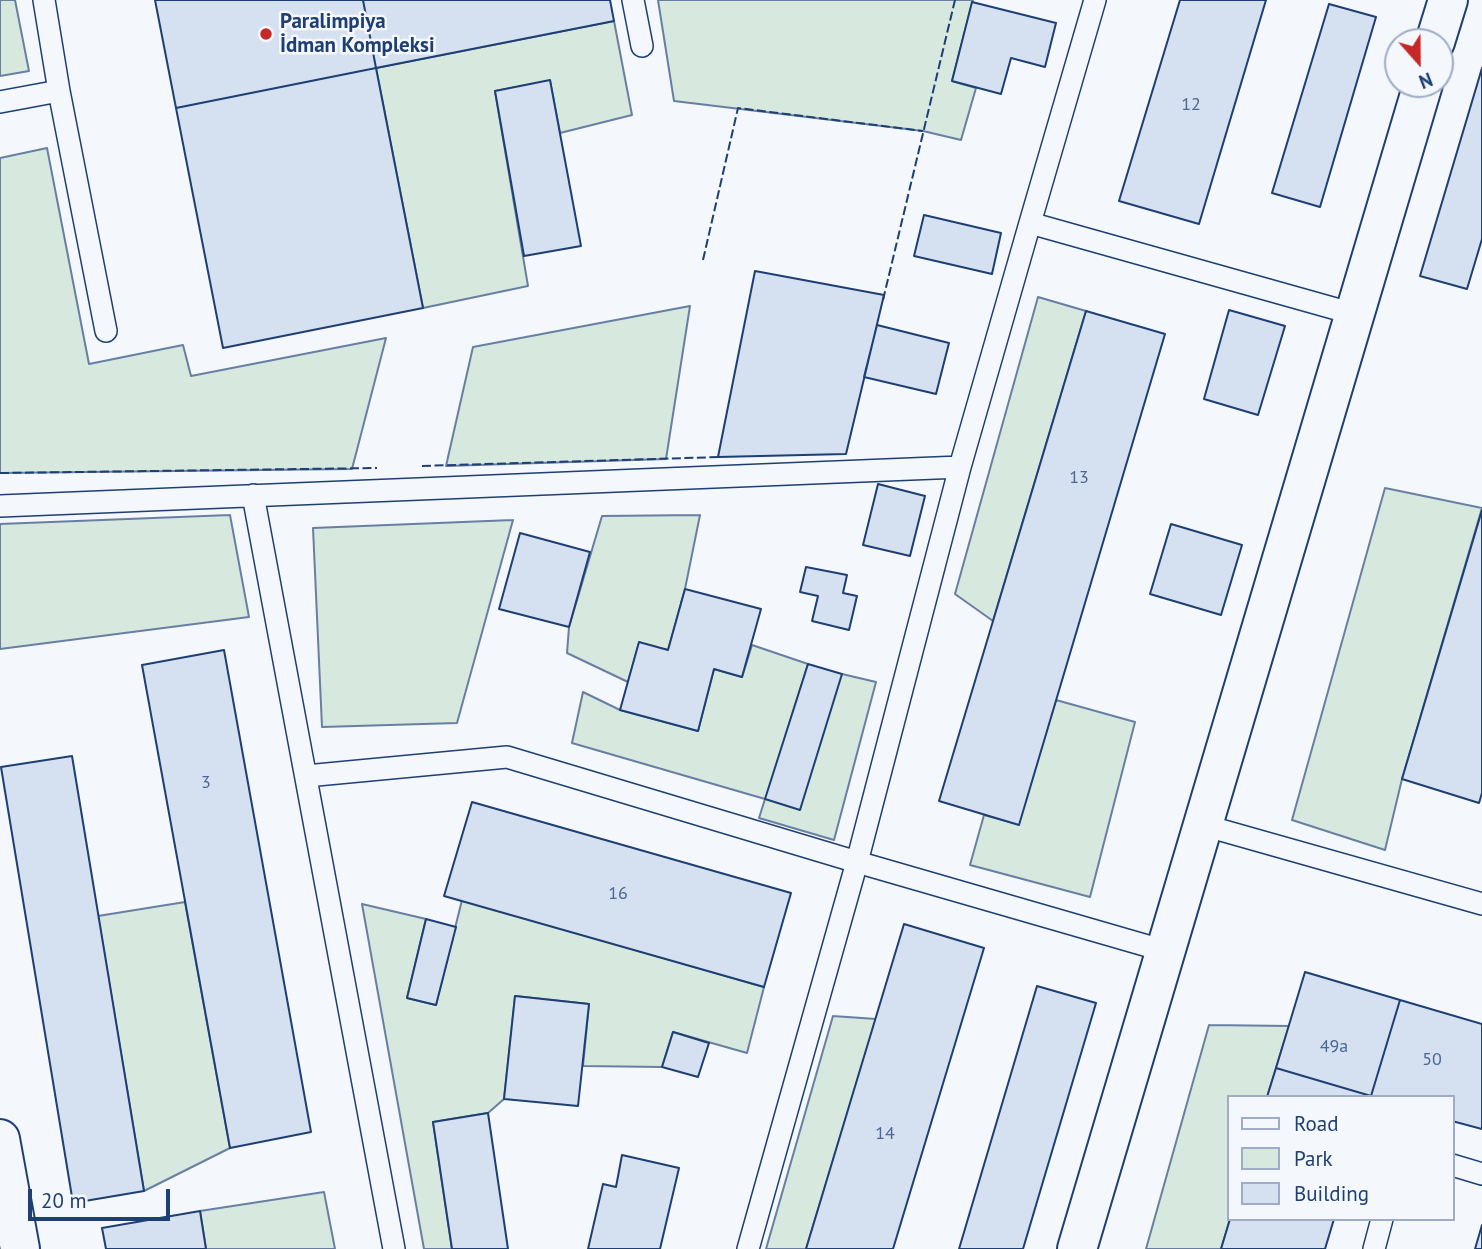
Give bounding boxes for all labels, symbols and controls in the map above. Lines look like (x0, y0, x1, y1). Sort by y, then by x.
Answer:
place label: Paralimpiya İdman Kompleksi (280, 9, 435, 59)
marker: Paralimpiya İdman Kompleksi (258, 26, 274, 42)
north arrow (1384, 28, 1454, 98)
text: N (1416, 67, 1436, 94)
house number: 12 (1181, 94, 1201, 116)
house number: 13 (1069, 467, 1089, 489)
house number: 3 (201, 772, 211, 794)
house number: 16 (608, 883, 628, 905)
house number: 49a (1320, 1036, 1348, 1058)
house number: 50 (1422, 1049, 1442, 1071)
legend (1226, 1095, 1454, 1221)
text: Road (1294, 1110, 1338, 1137)
house number: 14 (875, 1123, 895, 1145)
text: Park (1294, 1145, 1333, 1172)
scale bar (32, 1176, 173, 1220)
text: Building (1294, 1180, 1369, 1207)
text: 20 m (41, 1187, 87, 1214)

